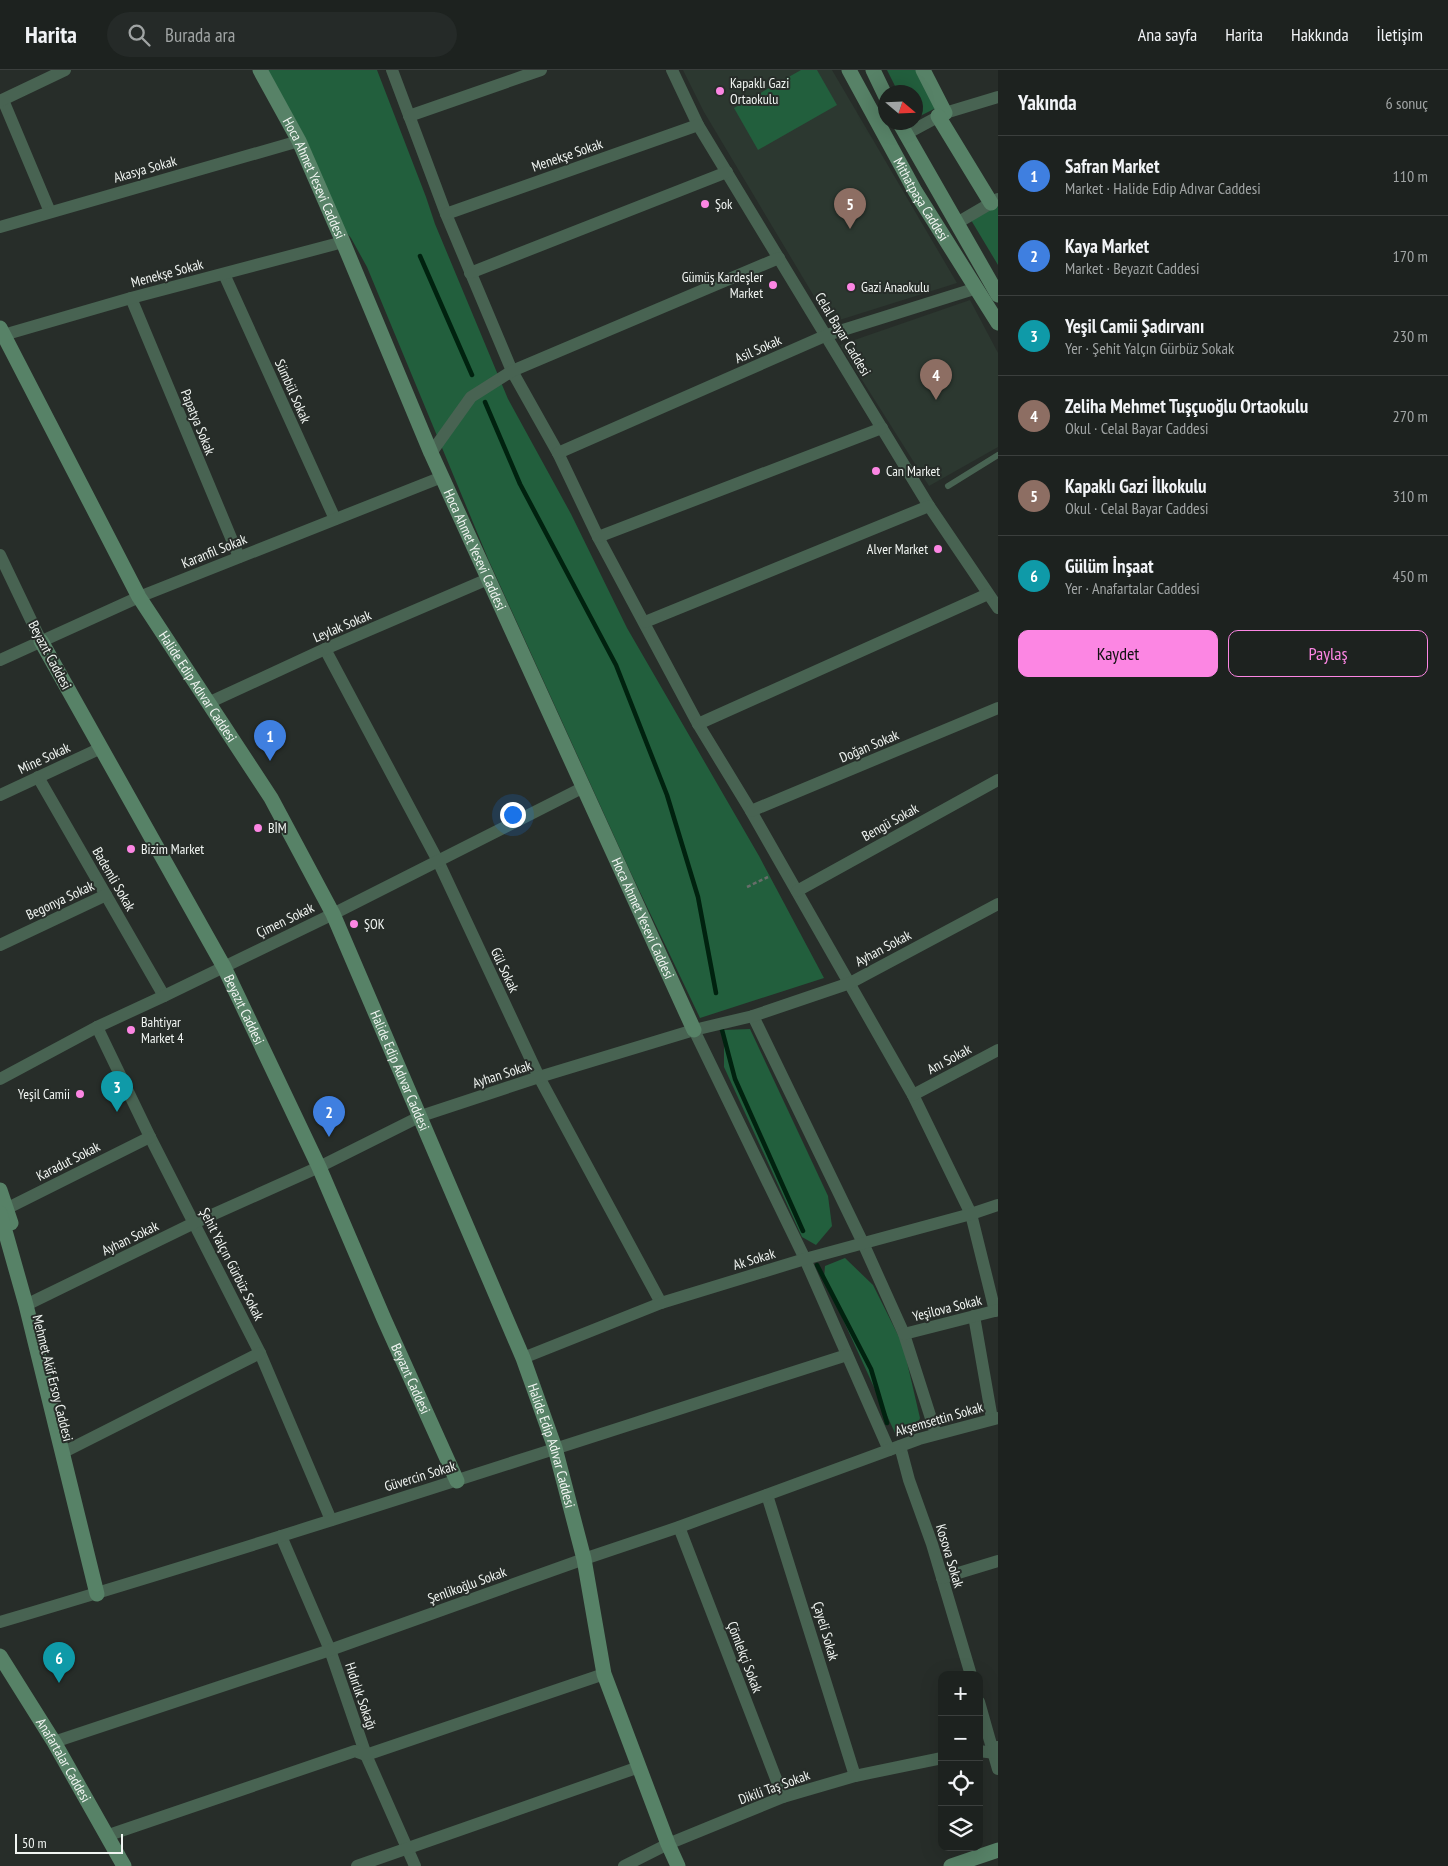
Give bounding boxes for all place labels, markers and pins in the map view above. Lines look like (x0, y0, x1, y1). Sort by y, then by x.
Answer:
place label: Kapaklı Gazi Ortaokulu (730, 74, 789, 108)
marker: Kapaklı Gazi Ortaokulu (714, 85, 726, 97)
pin: 5 (834, 188, 866, 229)
place label: Şok (715, 195, 733, 213)
marker: Şok (699, 198, 711, 210)
place label: Gümüş Kardeşler Market (682, 268, 763, 302)
place label: Gazi Anaokulu (861, 278, 929, 296)
marker: Gümüş Kardeşler Market (767, 279, 779, 291)
marker: Gazi Anaokulu (845, 281, 857, 293)
pin: 4 (920, 359, 952, 400)
place label: Can Market (886, 462, 940, 480)
marker: Can Market (870, 465, 882, 477)
place label: Alver Market (867, 540, 928, 558)
marker: Alver Market (932, 543, 944, 555)
pin: 1 (254, 720, 286, 761)
place label: BİM (268, 819, 287, 837)
marker: BİM (252, 822, 264, 834)
place label: Bizim Market (141, 840, 204, 858)
marker: Bizim Market (125, 843, 137, 855)
place label: ŞOK (364, 915, 385, 933)
marker: ŞOK (348, 918, 360, 930)
place label: Bahtiyar Market 4 (141, 1013, 184, 1047)
marker: Bahtiyar Market 4 (125, 1024, 137, 1036)
pin: 3 (101, 1071, 133, 1112)
place label: Yeşil Camii (18, 1085, 70, 1103)
marker: Yeşil Camii (74, 1088, 86, 1100)
pin: 2 (313, 1096, 345, 1137)
pin: 6 (43, 1642, 75, 1683)

